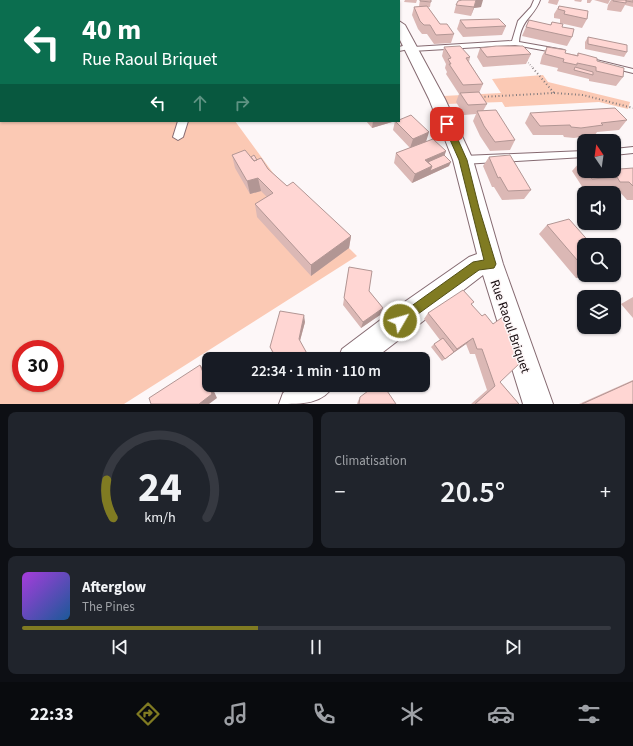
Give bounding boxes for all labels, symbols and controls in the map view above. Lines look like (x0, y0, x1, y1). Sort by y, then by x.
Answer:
text: 40 m (82, 10, 141, 50)
icon: left (16, 16, 68, 68)
text: Rue Raoul Briquet (82, 47, 217, 72)
icon: left (147, 92, 169, 114)
icon: ahead (189, 92, 211, 114)
icon: right (231, 92, 253, 114)
pin (430, 107, 464, 141)
icon: arrive (436, 113, 458, 135)
north arrow (577, 134, 621, 178)
map controls (577, 134, 621, 334)
button: sound (577, 186, 621, 230)
button: search (577, 238, 621, 282)
street label: Rue Raoul Briquet (486, 277, 535, 376)
button: layers (577, 290, 621, 334)
position arrow (379, 300, 421, 342)
speed limit sign: 30 (12, 340, 64, 392)
text: 22:34 · 1 min · 110 m (251, 361, 381, 382)
text: Climatisation (335, 452, 407, 470)
text: 24 (138, 458, 182, 518)
text: 20.5° (440, 471, 505, 514)
text: − (335, 476, 345, 508)
text: + (600, 476, 611, 508)
text: km/h (144, 507, 176, 528)
text: Afterglow (82, 577, 146, 598)
text: The Pines (82, 598, 135, 616)
icon: previous (109, 636, 131, 658)
icon: pause (305, 636, 327, 658)
icon: next (502, 636, 524, 658)
icon: directions (134, 700, 162, 728)
icon: music (222, 700, 250, 728)
icon: phone (310, 700, 338, 728)
icon: climate (398, 700, 426, 728)
icon: car (487, 700, 515, 728)
icon: filters (575, 700, 603, 728)
text: 22:33 (30, 702, 74, 727)

